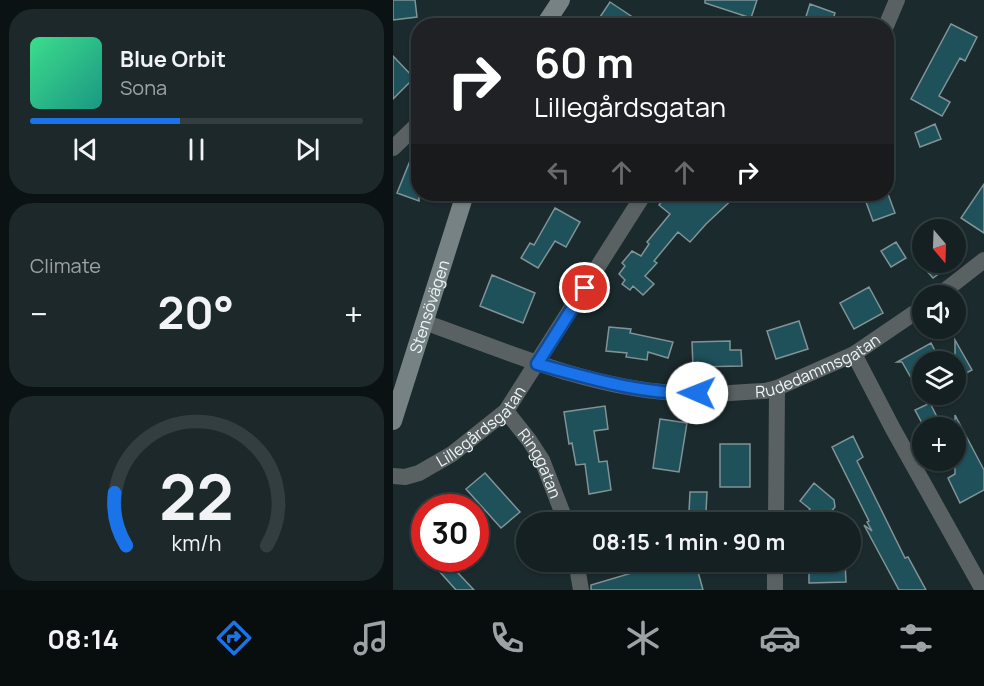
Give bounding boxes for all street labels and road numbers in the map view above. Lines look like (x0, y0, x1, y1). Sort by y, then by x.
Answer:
street label: Stensövägen (404, 257, 454, 356)
street label: Rudedammsgatan (755, 328, 884, 402)
street label: Lillegårdsgatan (432, 381, 530, 472)
street label: Ringgatan (513, 424, 567, 501)

